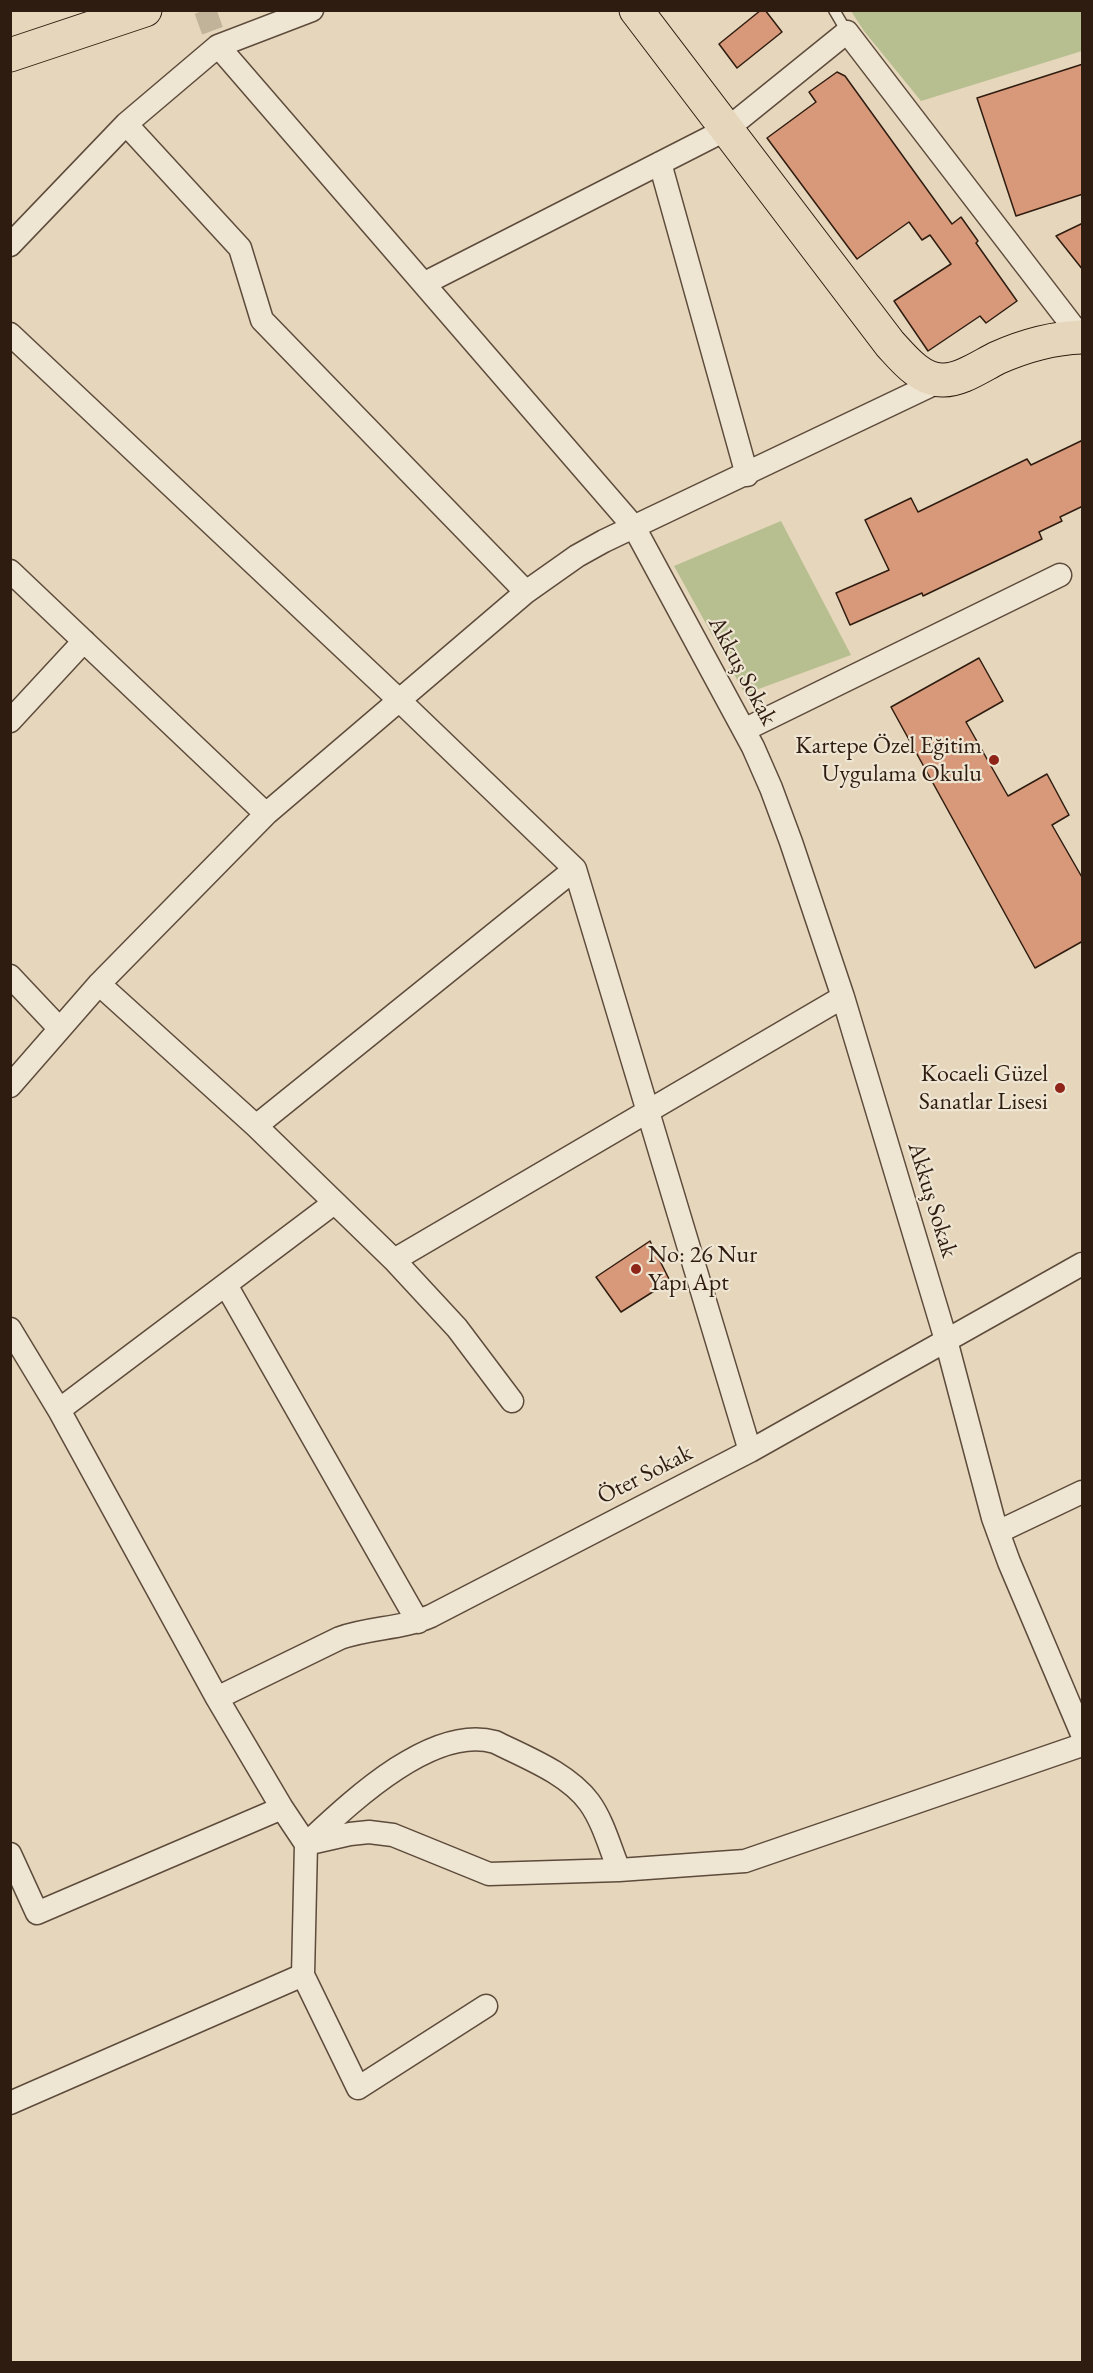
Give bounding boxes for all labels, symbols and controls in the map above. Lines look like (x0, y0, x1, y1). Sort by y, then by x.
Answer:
street label: Akkuş Sokak (701, 612, 783, 730)
place label: Kartepe Özel Eğitim Uygulama Okulu (795, 732, 982, 788)
marker: Kartepe Özel Eğitim Uygulama Okulu (987, 753, 1001, 767)
place label: Kocaeli Güzel Sanatlar Lisesi (919, 1060, 1048, 1116)
marker: Kocaeli Güzel Sanatlar Lisesi (1053, 1081, 1067, 1095)
street label: Akkuş Sokak (901, 1139, 963, 1261)
place label: No: 26 Nur Yapı Apt (648, 1241, 757, 1297)
marker: No: 26 Nur Yapı Apt (629, 1262, 643, 1276)
street label: Öter Sokak (593, 1439, 697, 1511)

